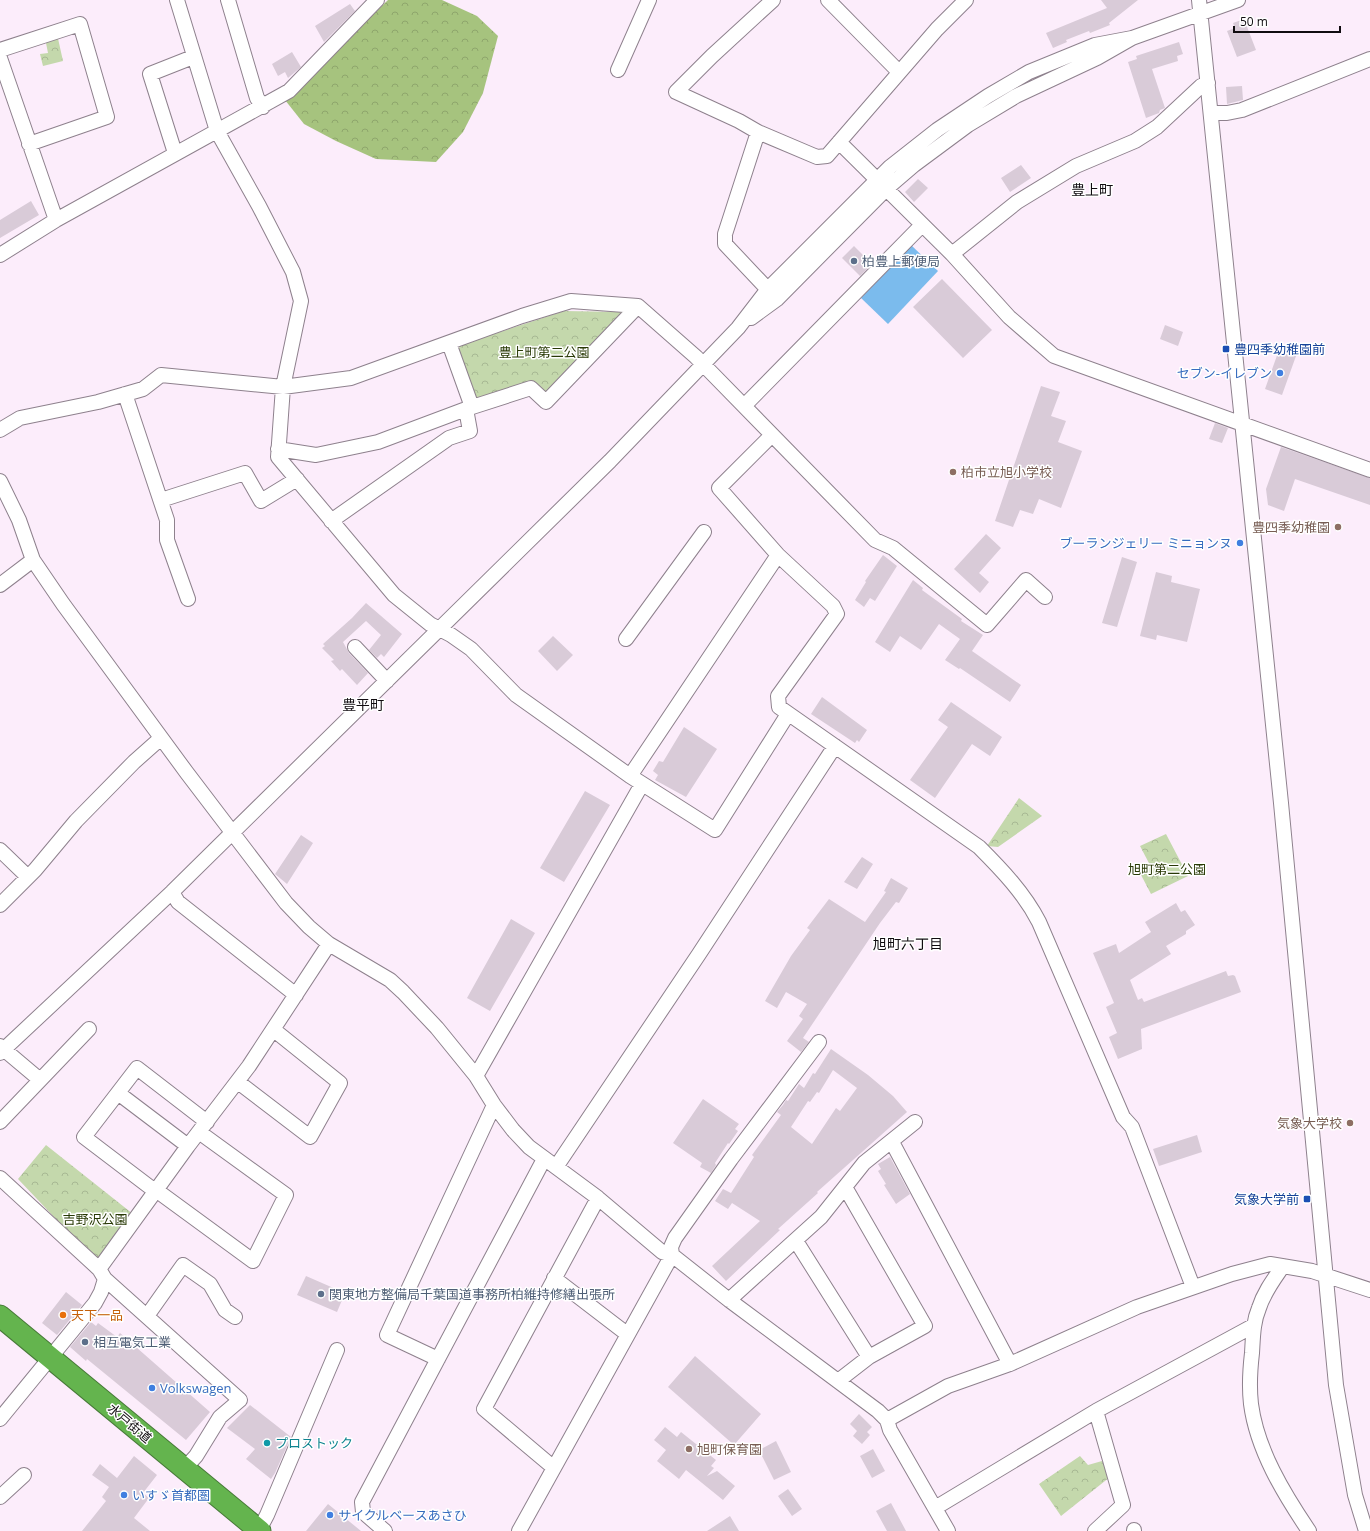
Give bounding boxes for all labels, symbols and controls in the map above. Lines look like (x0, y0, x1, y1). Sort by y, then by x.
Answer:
scale bar (1234, 8, 1340, 34)
text: 50 m (1240, 13, 1268, 30)
district label: 豊上町 (1071, 180, 1113, 199)
place label: 柏豊上郵便局 (862, 252, 940, 270)
marker: 柏豊上郵便局 (849, 256, 859, 266)
place label: 豊四季幼稚園前 (1234, 340, 1325, 358)
park label: 豊上町第二公園 (498, 343, 590, 361)
marker: 豊四季幼稚園前 (1221, 344, 1231, 354)
place label: セブン-イレブン (1177, 364, 1272, 382)
marker: セブン-イレブン (1275, 368, 1285, 378)
place label: 柏市立旭小学校 (961, 463, 1052, 481)
marker: 柏市立旭小学校 (948, 467, 958, 477)
place label: 豊四季幼稚園 (1252, 518, 1330, 536)
marker: 豊四季幼稚園 (1333, 522, 1343, 532)
place label: ブーランジェリー ミニョンヌ (1060, 534, 1232, 552)
marker: ブーランジェリー ミニョンヌ (1235, 538, 1245, 548)
district label: 豊平町 (342, 695, 384, 714)
park label: 旭町第二公園 (1128, 860, 1206, 878)
district label: 旭町六丁目 (873, 934, 943, 953)
place label: 気象大学校 (1277, 1114, 1342, 1132)
marker: 気象大学校 (1345, 1118, 1355, 1128)
place label: 気象大学前 (1234, 1190, 1299, 1208)
marker: 気象大学前 (1302, 1194, 1312, 1204)
park label: 吉野沢公園 (62, 1210, 128, 1228)
place label: 関東地方整備局千葉国道事務所柏維持修繕出張所 (329, 1285, 615, 1303)
marker: 関東地方整備局千葉国道事務所柏維持修繕出張所 (316, 1289, 326, 1299)
place label: 天下一品 (71, 1306, 123, 1324)
marker: 天下一品 (58, 1310, 68, 1320)
place label: 相互電気工業 (93, 1333, 171, 1351)
marker: 相互電気工業 (80, 1337, 90, 1347)
place label: Volkswagen (160, 1379, 232, 1397)
marker: Volkswagen (147, 1383, 157, 1393)
street label: 水戸街道 (104, 1399, 156, 1447)
place label: プロストック (275, 1434, 353, 1452)
marker: プロストック (262, 1438, 272, 1448)
place label: 旭町保育園 (697, 1440, 762, 1458)
marker: 旭町保育園 (684, 1444, 694, 1454)
place label: いすゞ首都圏 (132, 1486, 210, 1504)
marker: いすゞ首都圏 (119, 1490, 129, 1500)
place label: サイクルベースあさひ (338, 1506, 467, 1524)
marker: サイクルベースあさひ (325, 1510, 335, 1520)

